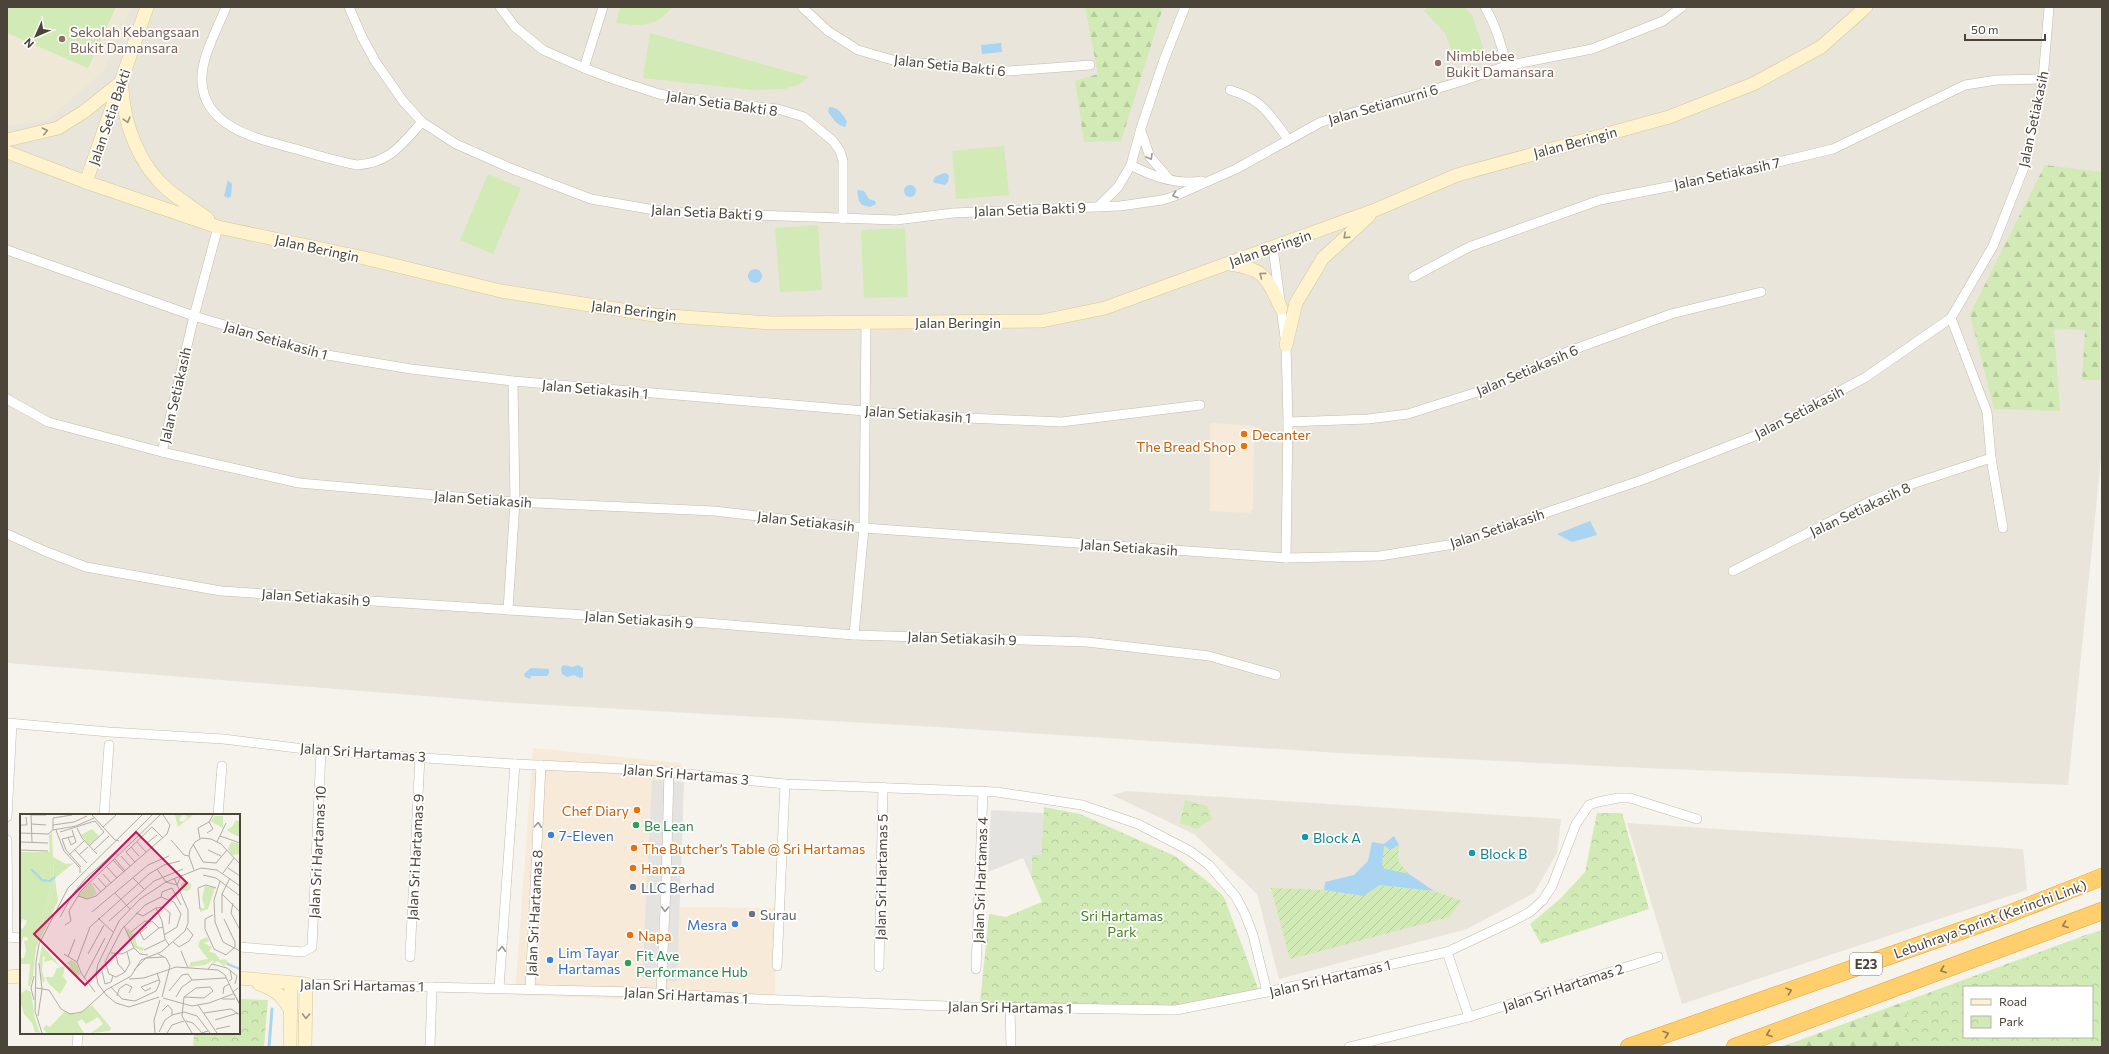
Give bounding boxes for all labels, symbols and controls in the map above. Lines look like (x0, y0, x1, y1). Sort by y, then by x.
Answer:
north arrow (16, 16, 56, 56)
scale bar (1965, 16, 2045, 42)
text: 50 m (1971, 22, 1999, 36)
place label: Sekolah Kebangsaan Bukit Damansara (70, 23, 199, 56)
marker: Sekolah Kebangsaan Bukit Damansara (57, 34, 67, 44)
text: N (21, 36, 36, 51)
place label: Nimblebee Bukit Damansara (1446, 47, 1554, 80)
street label: Jalan Setia Bakti 6 (893, 51, 1007, 79)
marker: Nimblebee Bukit Damansara (1433, 58, 1443, 68)
street label: Jalan Setia Bakti (85, 66, 133, 168)
street label: Jalan Setiakasih (2014, 69, 2052, 169)
street label: Jalan Setiamurni 6 (1326, 80, 1440, 128)
street label: Jalan Setia Bakti 8 (665, 87, 779, 119)
one-way arrow (122, 117, 131, 124)
street label: Jalan Beringin (1531, 123, 1619, 161)
one-way arrow (42, 128, 48, 136)
one-way arrow (1146, 153, 1153, 160)
street label: Jalan Setiakasih 7 (1672, 153, 1782, 193)
one-way arrow (1172, 191, 1179, 199)
street label: Jalan Setia Bakti 9 (974, 199, 1086, 219)
street label: Jalan Setia Bakti 9 (650, 201, 764, 223)
street label: Jalan Beringin (1227, 226, 1313, 270)
street label: Jalan Beringin (273, 231, 361, 265)
one-way arrow (1343, 232, 1351, 239)
one-way arrow (1259, 273, 1266, 280)
street label: Jalan Beringin (590, 296, 678, 324)
street label: Jalan Beringin (915, 314, 1001, 331)
street label: Jalan Setiakasih 1 (222, 317, 330, 363)
street label: Jalan Setiakasih 6 (1473, 341, 1581, 399)
street label: Jalan Setiakasih (156, 345, 194, 445)
street label: Jalan Setiakasih 1 (541, 376, 649, 402)
street label: Jalan Setiakasih (1751, 382, 1847, 442)
street label: Jalan Setiakasih 1 (864, 402, 972, 426)
place label: Decanter (1252, 426, 1311, 443)
marker: Decanter (1239, 429, 1249, 439)
place label: The Bread Shop (1136, 438, 1236, 455)
marker: The Bread Shop (1239, 441, 1249, 451)
street label: Jalan Setiakasih 8 (1807, 478, 1913, 540)
street label: Jalan Setiakasih (434, 487, 532, 511)
street label: Jalan Setiakasih (1448, 505, 1546, 551)
street label: Jalan Setiakasih (756, 507, 856, 535)
street label: Jalan Setiakasih (1080, 535, 1178, 559)
street label: Jalan Setiakasih 9 (261, 585, 371, 609)
street label: Jalan Setiakasih 9 (584, 607, 694, 631)
street label: Jalan Setiakasih 9 (907, 628, 1017, 648)
street label: Jalan Sri Hartamas 3 (300, 739, 427, 765)
street label: Jalan Sri Hartamas 3 (622, 760, 750, 788)
street label: Jalan Sri Hartamas 10 (305, 785, 329, 919)
street label: Jalan Sri Hartamas 9 (403, 793, 427, 921)
place label: Chef Diary (562, 802, 629, 819)
marker: Chef Diary (632, 805, 642, 815)
inset map (20, 814, 240, 1034)
street label: Jalan Sri Hartamas 5 (871, 814, 891, 940)
street label: Jalan Sri Hartamas 4 (969, 816, 991, 944)
place label: Be Lean (644, 817, 694, 834)
marker: Be Lean (631, 820, 641, 830)
one-way arrow (534, 822, 543, 828)
place label: 7-Eleven (559, 827, 614, 844)
place label: Block A (1313, 829, 1361, 846)
marker: 7-Eleven (546, 830, 556, 840)
marker: Block A (1300, 832, 1310, 842)
place label: The Butcher’s Table @ Sri Hartamas (642, 840, 865, 857)
marker: The Butcher’s Table @ Sri Hartamas (629, 843, 639, 853)
place label: Block B (1480, 845, 1527, 862)
marker: Block B (1467, 848, 1477, 858)
street label: Jalan Sri Hartamas 8 (522, 849, 546, 977)
place label: Hamza (641, 860, 685, 877)
marker: Hamza (628, 863, 638, 873)
street label: Lebuhraya Sprint (Kerinchi Link) (1891, 876, 2089, 962)
place label: LLC Berhad (641, 879, 714, 896)
marker: LLC Berhad (628, 882, 638, 892)
one-way arrow (661, 906, 670, 912)
place label: Surau (760, 906, 797, 923)
park label: Sri Hartamas Park (1081, 907, 1163, 940)
marker: Surau (747, 909, 757, 919)
place label: Mesra (687, 916, 727, 933)
marker: Mesra (730, 919, 740, 929)
one-way arrow (2062, 920, 2069, 929)
place label: Napa (638, 927, 671, 944)
marker: Napa (625, 930, 635, 940)
place label: Lim Tayar Hartamas (558, 944, 620, 977)
one-way arrow (497, 946, 506, 952)
place label: Fit Ave Performance Hub (636, 947, 748, 980)
road number: E23 (1850, 953, 1882, 975)
marker: Lim Tayar Hartamas (545, 955, 555, 965)
street label: Jalan Sri Hartamas 1 (1268, 956, 1392, 1000)
marker: Fit Ave Performance Hub (623, 958, 633, 968)
street label: Jalan Sri Hartamas 2 (1501, 959, 1626, 1015)
one-way arrow (1940, 965, 1947, 974)
street label: Jalan Sri Hartamas 1 (300, 975, 424, 995)
street label: Jalan Sri Hartamas 1 (624, 983, 748, 1007)
legend (1963, 986, 2093, 1038)
one-way arrow (1785, 987, 1792, 996)
text: Road (1999, 994, 2027, 1008)
street label: Jalan Sri Hartamas 1 (948, 997, 1072, 1017)
one-way arrow (302, 1013, 310, 1019)
text: Park (1999, 1014, 2025, 1028)
one-way arrow (1663, 1030, 1670, 1039)
one-way arrow (1766, 1030, 1773, 1038)

